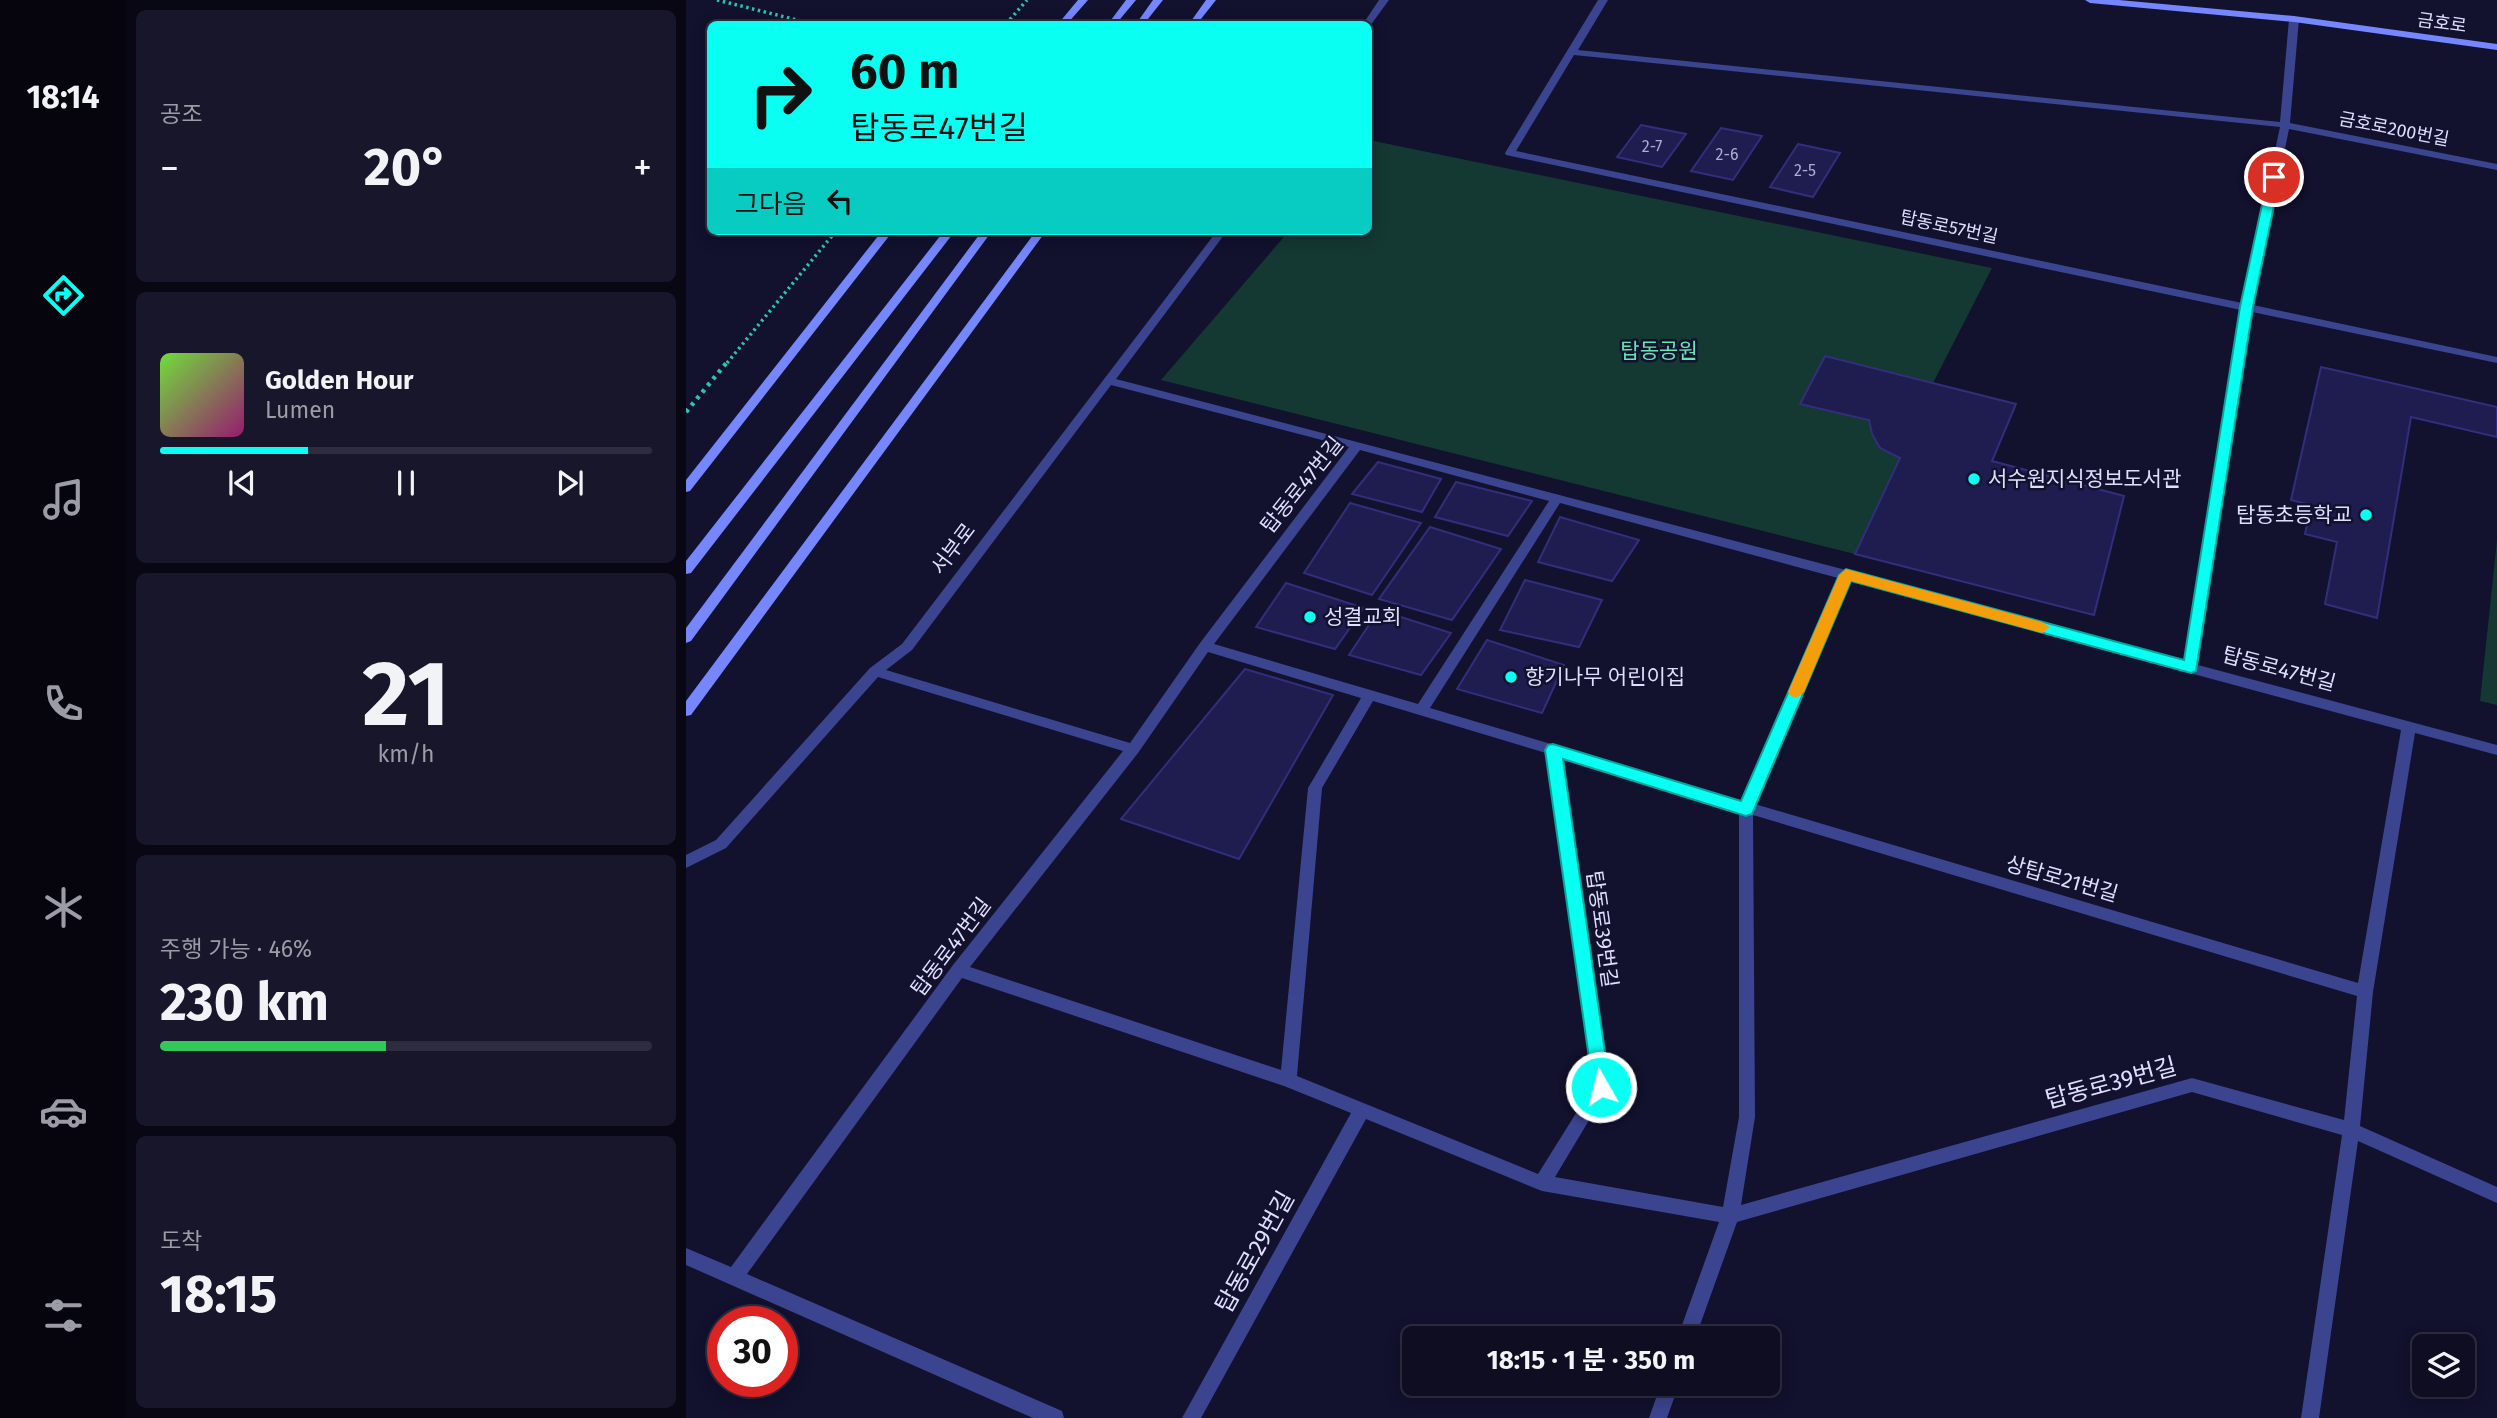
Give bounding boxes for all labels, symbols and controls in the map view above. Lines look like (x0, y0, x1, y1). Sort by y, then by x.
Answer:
street label: 금호로 (2416, 9, 2468, 37)
text: 60 m (850, 42, 959, 101)
icon: right (735, 49, 826, 140)
text: 18:14 (27, 78, 99, 116)
text: 공조 (160, 100, 202, 128)
street label: 금호로200번길 (2337, 108, 2451, 150)
text: 탑동로47번길 (850, 109, 1028, 147)
text: 20° (364, 136, 448, 199)
house number: 2-7 (1642, 137, 1662, 156)
text: − (160, 145, 179, 191)
text: + (633, 145, 652, 191)
house number: 2-6 (1716, 145, 1738, 164)
pin (2244, 147, 2304, 207)
icon: arrive (2255, 158, 2293, 196)
house number: 2-5 (1794, 161, 1816, 180)
icon: left (821, 182, 859, 220)
text: 그다음 (735, 189, 807, 220)
street label: 탑동로57번길 (1898, 206, 2000, 248)
icon: directions (39, 271, 88, 320)
park label: 탑동공원 (1620, 338, 1698, 364)
text: Golden Hour (265, 365, 413, 396)
text: Lumen (265, 396, 335, 424)
street label: 탑동로47번길 (1255, 432, 1349, 538)
icon: previous (223, 464, 261, 502)
icon: pause (387, 464, 425, 502)
icon: next (551, 464, 589, 502)
place label: 서수원지식정보도서관 (1988, 466, 2181, 492)
marker: 서수원지식정보도서관 (1966, 471, 1982, 487)
icon: music (39, 475, 88, 524)
place label: 탑동초등학교 (2236, 502, 2352, 528)
marker: 탑동초등학교 (2358, 507, 2374, 523)
street label: 서부로 (925, 518, 981, 580)
place label: 성결교회 (1324, 604, 1401, 630)
marker: 성결교회 (1302, 609, 1318, 625)
text: 21 (362, 640, 450, 749)
street label: 탑동로47번길 (2219, 641, 2339, 697)
place label: 향기나무 어린이집 (1525, 664, 1685, 690)
marker: 향기나무 어린이집 (1503, 669, 1519, 685)
icon: phone (39, 679, 88, 728)
text: km/h (378, 740, 434, 768)
street label: 상탑로21번길 (2003, 851, 2121, 907)
street label: 탑동로39번길 (1581, 869, 1623, 989)
icon: climate (39, 883, 88, 932)
street label: 탑동로47번길 (906, 893, 996, 1001)
text: 주행 가능 · 46% (160, 935, 312, 963)
text: 230 km (160, 971, 329, 1034)
position arrow (1564, 1050, 1638, 1124)
street label: 탑동로39번길 (2042, 1052, 2180, 1114)
icon: car (39, 1087, 88, 1136)
street label: 탑동로29번길 (1210, 1186, 1300, 1318)
text: 도착 (160, 1227, 202, 1255)
text: 18:15 (160, 1263, 277, 1326)
icon: filters (39, 1291, 88, 1340)
speed limit sign: 30 (707, 1306, 798, 1397)
map controls (2412, 1334, 2475, 1397)
button: layers (2412, 1334, 2475, 1397)
text: 18:15 · 1 분 · 350 m (1487, 1345, 1695, 1376)

